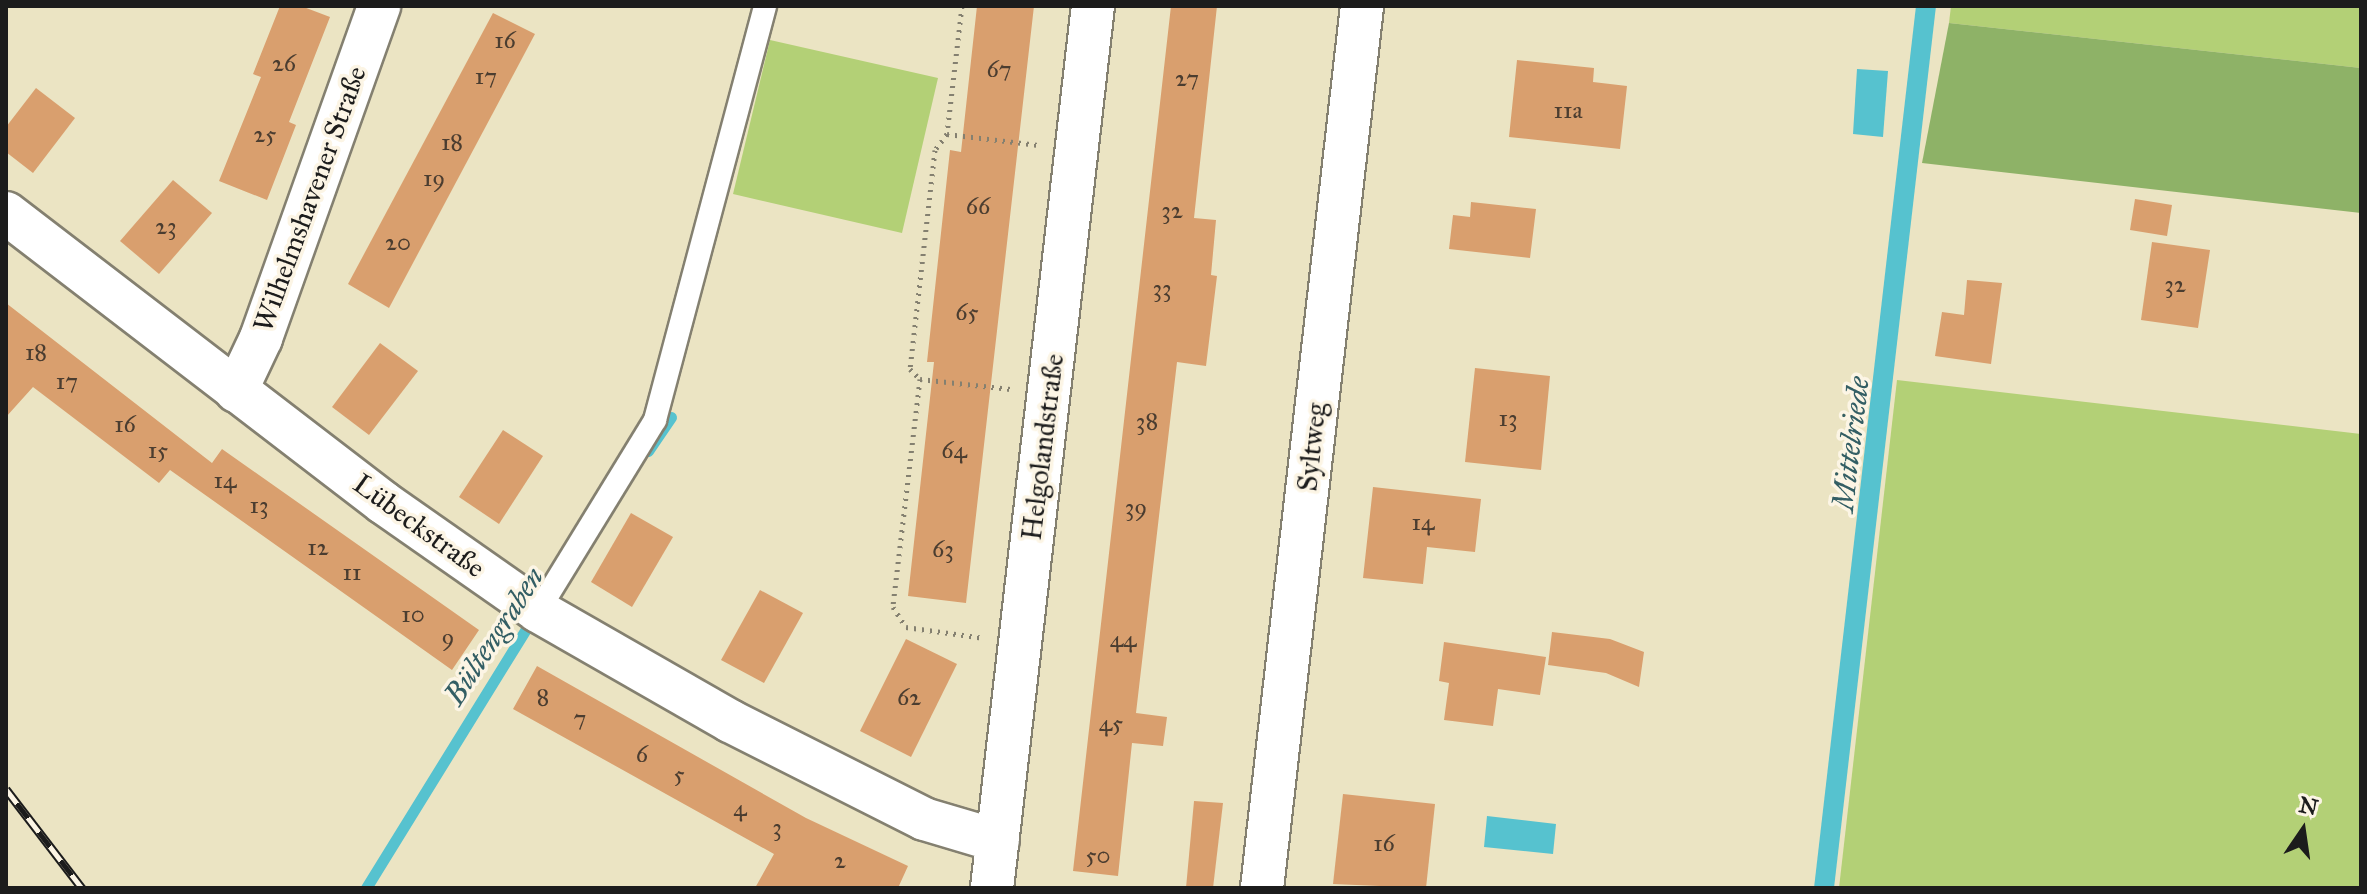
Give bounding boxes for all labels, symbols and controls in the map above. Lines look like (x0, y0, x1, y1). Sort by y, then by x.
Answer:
house number: 16 (494, 27, 516, 55)
house number: 26 (272, 50, 296, 78)
house number: 67 (986, 56, 1012, 84)
street label: Wilhelmshavener Straße (246, 62, 374, 336)
house number: 17 (475, 63, 497, 91)
house number: 27 (1175, 65, 1199, 93)
house number: 11a (1553, 97, 1583, 125)
house number: 25 (254, 121, 276, 149)
house number: 18 (441, 129, 463, 157)
house number: 19 (423, 165, 445, 193)
house number: 66 (966, 193, 990, 221)
house number: 32 (1161, 197, 1183, 225)
house number: 23 (155, 213, 177, 241)
house number: 20 (385, 229, 411, 257)
house number: 32 (2164, 271, 2186, 299)
house number: 33 (1152, 275, 1172, 303)
house number: 65 (955, 299, 979, 327)
house number: 18 (25, 339, 47, 367)
street label: Helgolandstraße (1015, 352, 1071, 542)
house number: 17 (56, 368, 78, 396)
water label: Mittelriede (1825, 375, 1877, 513)
street label: Syltweg (1291, 401, 1333, 493)
house number: 13 (1498, 405, 1518, 433)
house number: 38 (1136, 408, 1158, 436)
house number: 16 (114, 411, 136, 439)
house number: 15 (148, 437, 168, 465)
house number: 64 (941, 437, 967, 465)
house number: 14 (214, 467, 236, 495)
street label: Lübeckstraße (347, 467, 491, 585)
house number: 13 (249, 492, 269, 520)
house number: 39 (1125, 494, 1147, 522)
house number: 14 (1412, 509, 1434, 537)
house number: 12 (307, 534, 329, 562)
house number: 63 (932, 536, 954, 564)
house number: 11 (343, 559, 361, 587)
water label: Bültengraben (436, 560, 552, 712)
house number: 10 (401, 601, 425, 629)
house number: 9 (442, 624, 454, 652)
house number: 44 (1110, 626, 1136, 654)
house number: 8 (537, 684, 549, 712)
house number: 62 (897, 684, 921, 712)
house number: 7 (574, 705, 586, 733)
house number: 45 (1099, 710, 1123, 738)
house number: 6 (636, 741, 648, 769)
house number: 5 (673, 761, 685, 789)
north arrow (2263, 790, 2343, 870)
text: N (2296, 791, 2321, 821)
house number: 4 (733, 795, 747, 823)
house number: 3 (772, 814, 782, 842)
house number: 16 (1373, 830, 1395, 858)
house number: 50 (1085, 842, 1111, 870)
house number: 2 (834, 847, 846, 875)

